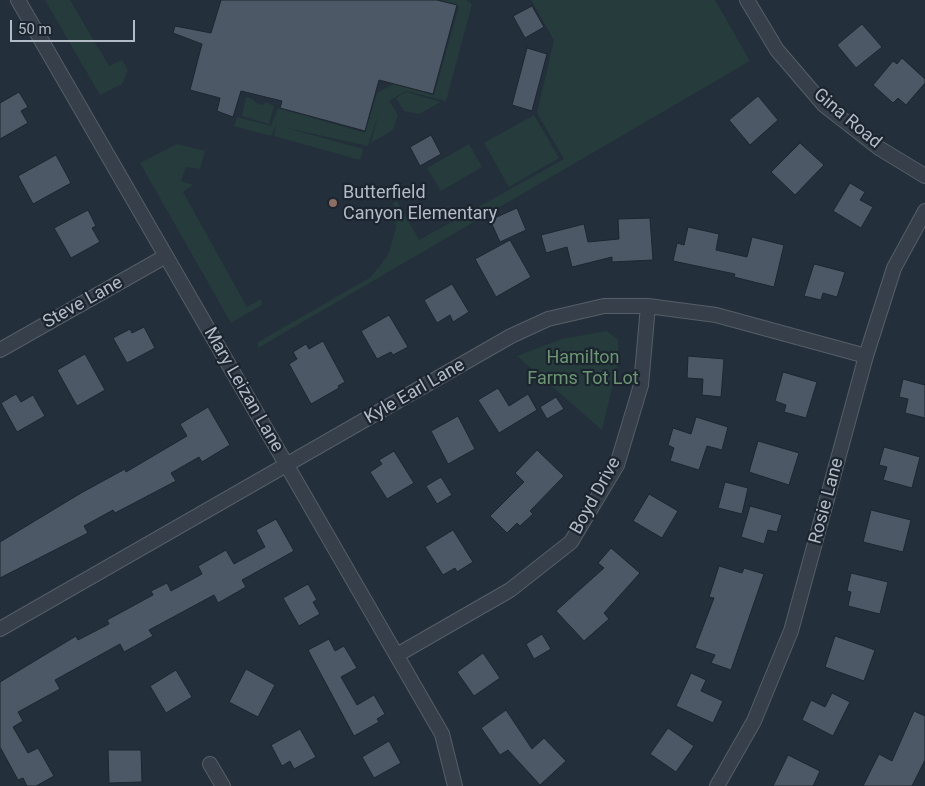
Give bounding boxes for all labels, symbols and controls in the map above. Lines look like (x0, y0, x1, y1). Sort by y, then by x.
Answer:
scale bar (12, 10, 138, 42)
text: 50 m (18, 20, 52, 38)
street label: Gina Road (809, 84, 885, 154)
place label: Butterfield Canyon Elementary (343, 182, 497, 224)
marker: Butterfield Canyon Elementary (327, 197, 339, 209)
street label: Steve Lane (39, 272, 127, 334)
street label: Mary Leizan Lane (199, 324, 287, 456)
park label: Hamilton Farms Tot Lot (527, 347, 639, 389)
street label: Kyle Earl Lane (361, 355, 469, 429)
street label: Boyd Drive (566, 454, 626, 538)
street label: Rosie Lane (805, 456, 849, 546)

